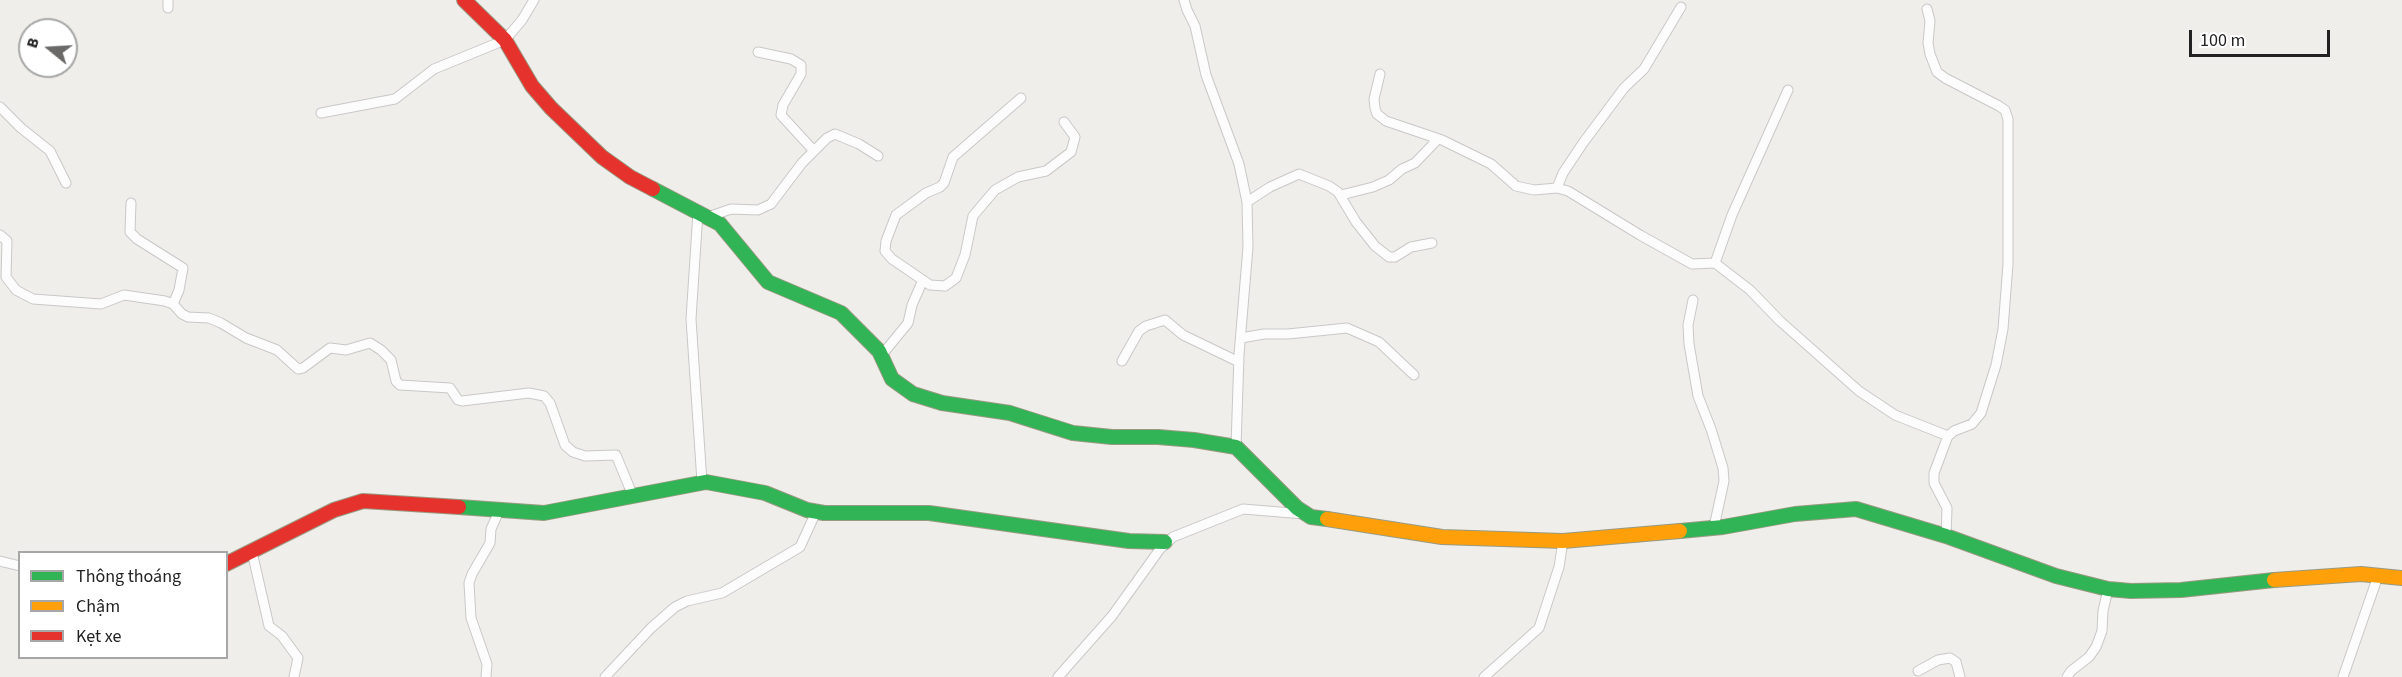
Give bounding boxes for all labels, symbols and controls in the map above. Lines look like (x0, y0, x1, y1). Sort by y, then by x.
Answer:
north arrow (18, 18, 78, 78)
scale bar (2192, 18, 2333, 56)
text: 100 m (2200, 28, 2245, 53)
text: B (21, 35, 45, 51)
legend (18, 551, 228, 659)
text: Thông thoáng (76, 564, 181, 589)
text: Chậm (76, 594, 120, 619)
text: Kẹt xe (76, 624, 121, 649)

